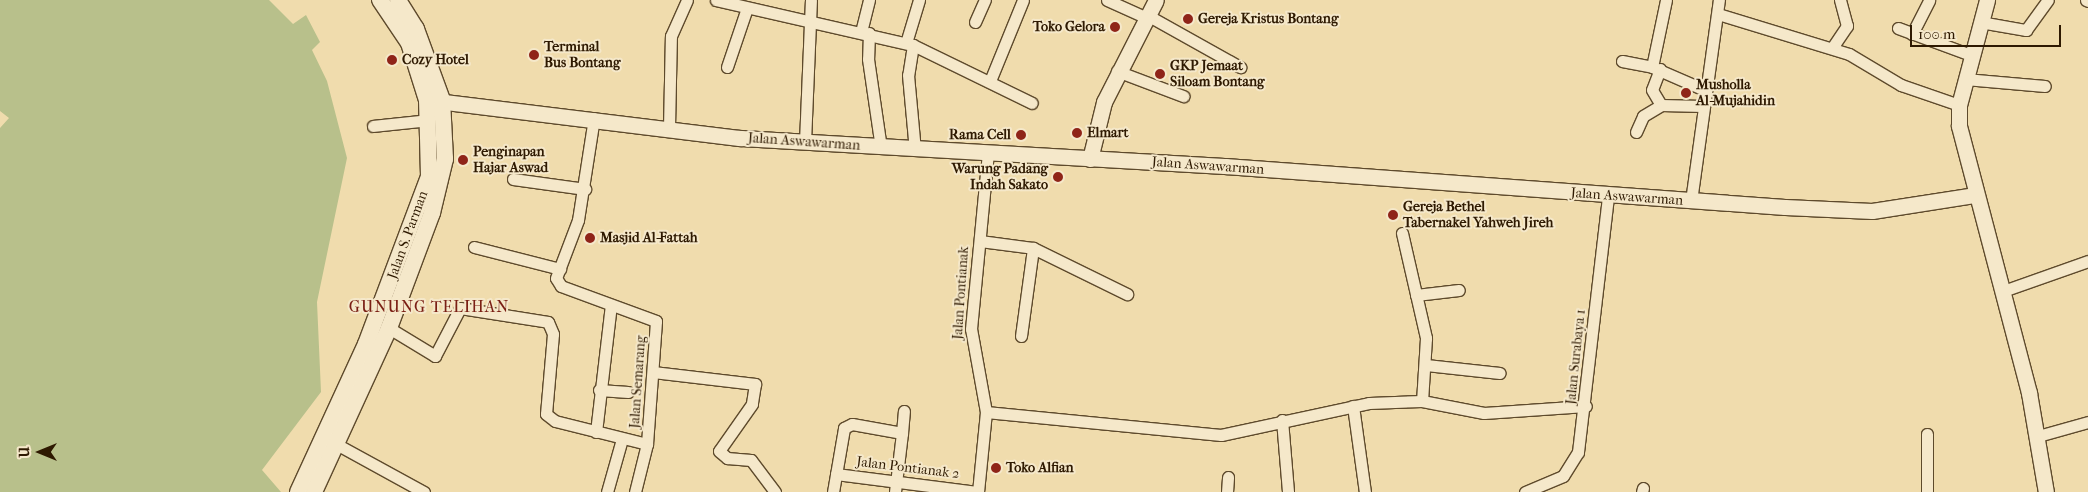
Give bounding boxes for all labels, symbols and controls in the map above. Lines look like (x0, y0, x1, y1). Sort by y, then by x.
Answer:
place label: Gereja Kristus Bontang (1198, 11, 1338, 27)
marker: Gereja Kristus Bontang (1182, 13, 1194, 25)
scale bar (1913, 15, 2064, 47)
place label: Toko Gelora (1033, 19, 1105, 35)
marker: Toko Gelora (1109, 21, 1121, 33)
text: 100 m (1918, 25, 1956, 43)
place label: Terminal Bus Bontang (544, 39, 620, 72)
marker: Terminal Bus Bontang (528, 49, 540, 61)
place label: Cozy Hotel (402, 52, 469, 68)
marker: Cozy Hotel (386, 54, 398, 66)
place label: GKP Jemaat Siloam Bontang (1170, 58, 1265, 90)
marker: GKP Jemaat Siloam Bontang (1154, 68, 1166, 80)
place label: Musholla Al-Mujahidin (1696, 77, 1775, 110)
marker: Musholla Al-Mujahidin (1680, 87, 1692, 99)
place label: Elmart (1087, 125, 1129, 141)
place label: Rama Cell (949, 127, 1011, 143)
marker: Elmart (1071, 127, 1083, 139)
marker: Rama Cell (1015, 129, 1027, 141)
street label: Jalan Aswawarman (747, 130, 861, 154)
place label: Penginapan Hajar Aswad (473, 144, 548, 176)
marker: Penginapan Hajar Aswad (457, 154, 469, 166)
street label: Jalan Aswawarman (1151, 154, 1265, 178)
place label: Warung Padang Indah Sakato (952, 161, 1048, 193)
marker: Warung Padang Indah Sakato (1052, 171, 1064, 183)
street label: Jalan Aswawarman (1570, 185, 1684, 209)
street label: Jalan S. Parman (384, 189, 432, 281)
place label: Gereja Bethel Tabernakel Yahweh Jireh (1403, 199, 1553, 232)
marker: Gereja Bethel Tabernakel Yahweh Jireh (1387, 209, 1399, 221)
place label: Masjid Al-Fattah (600, 230, 698, 246)
marker: Masjid Al-Fattah (584, 232, 596, 244)
street label: Jalan Pontianak (949, 246, 973, 340)
district label: GUNUNG TELIHAN (347, 297, 511, 317)
street label: Jalan Surabaya 1 (1563, 308, 1589, 406)
street label: Jalan Semarang (626, 335, 650, 429)
north arrow (15, 427, 65, 477)
text: U (16, 447, 33, 457)
street label: Jalan Pontianak 2 (856, 453, 960, 483)
place label: Toko Alfian (1006, 460, 1074, 476)
marker: Toko Alfian (990, 462, 1002, 474)

